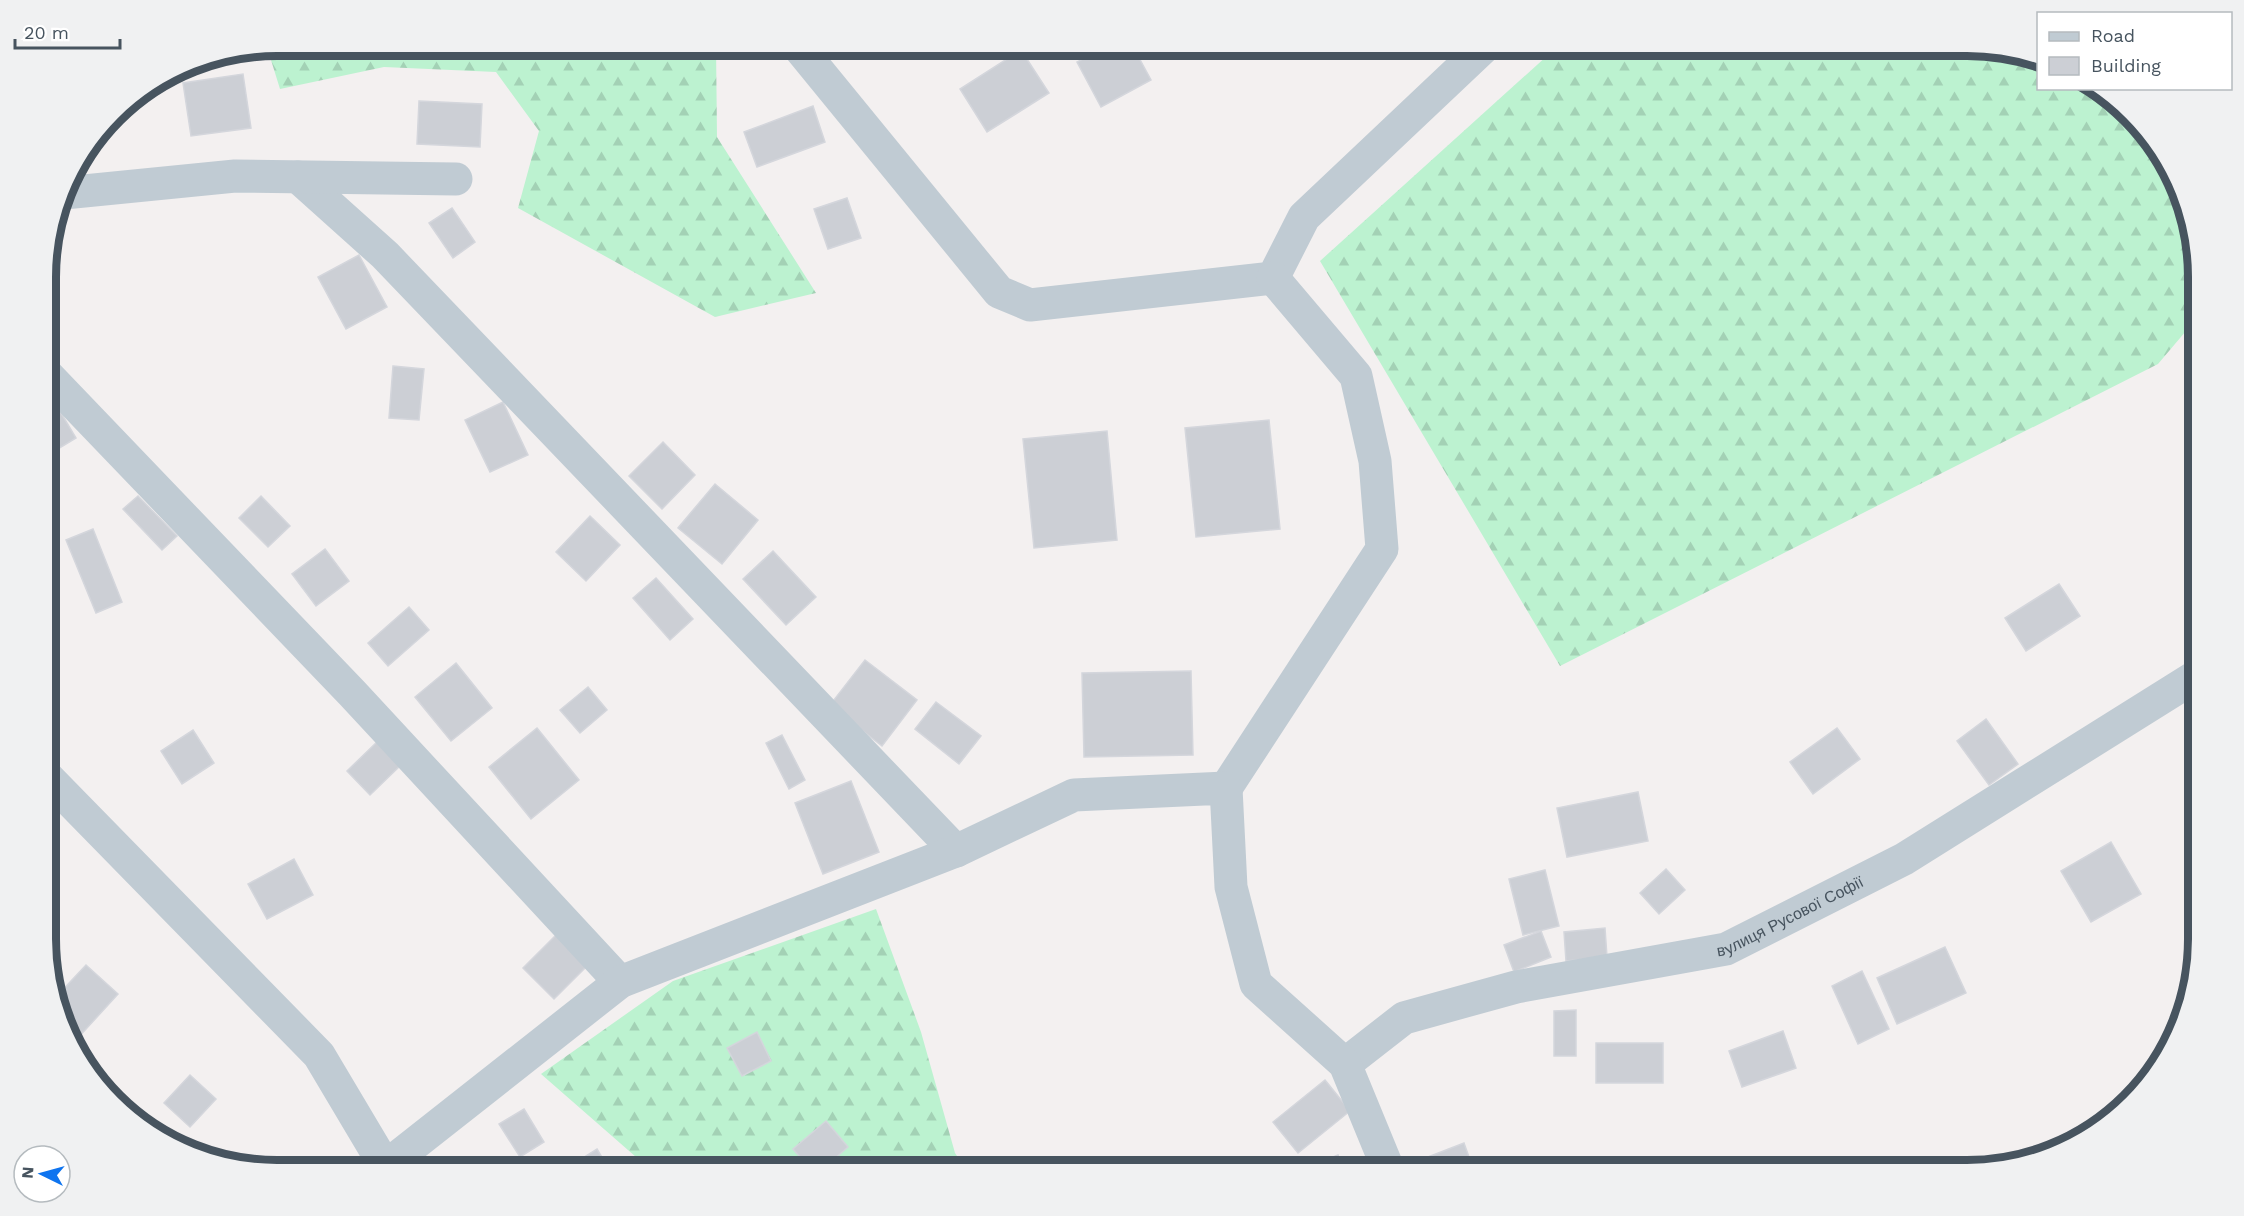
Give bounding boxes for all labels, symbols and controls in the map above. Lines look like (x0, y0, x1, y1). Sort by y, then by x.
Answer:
scale bar (15, 12, 120, 50)
legend (2037, 12, 2232, 90)
text: 20 m (24, 22, 69, 43)
text: Road (2091, 25, 2135, 46)
text: Building (2091, 55, 2161, 76)
street label: вулиця Русової Софії (1715, 872, 1867, 961)
north arrow (12, 1144, 72, 1204)
text: N (18, 1166, 38, 1179)

